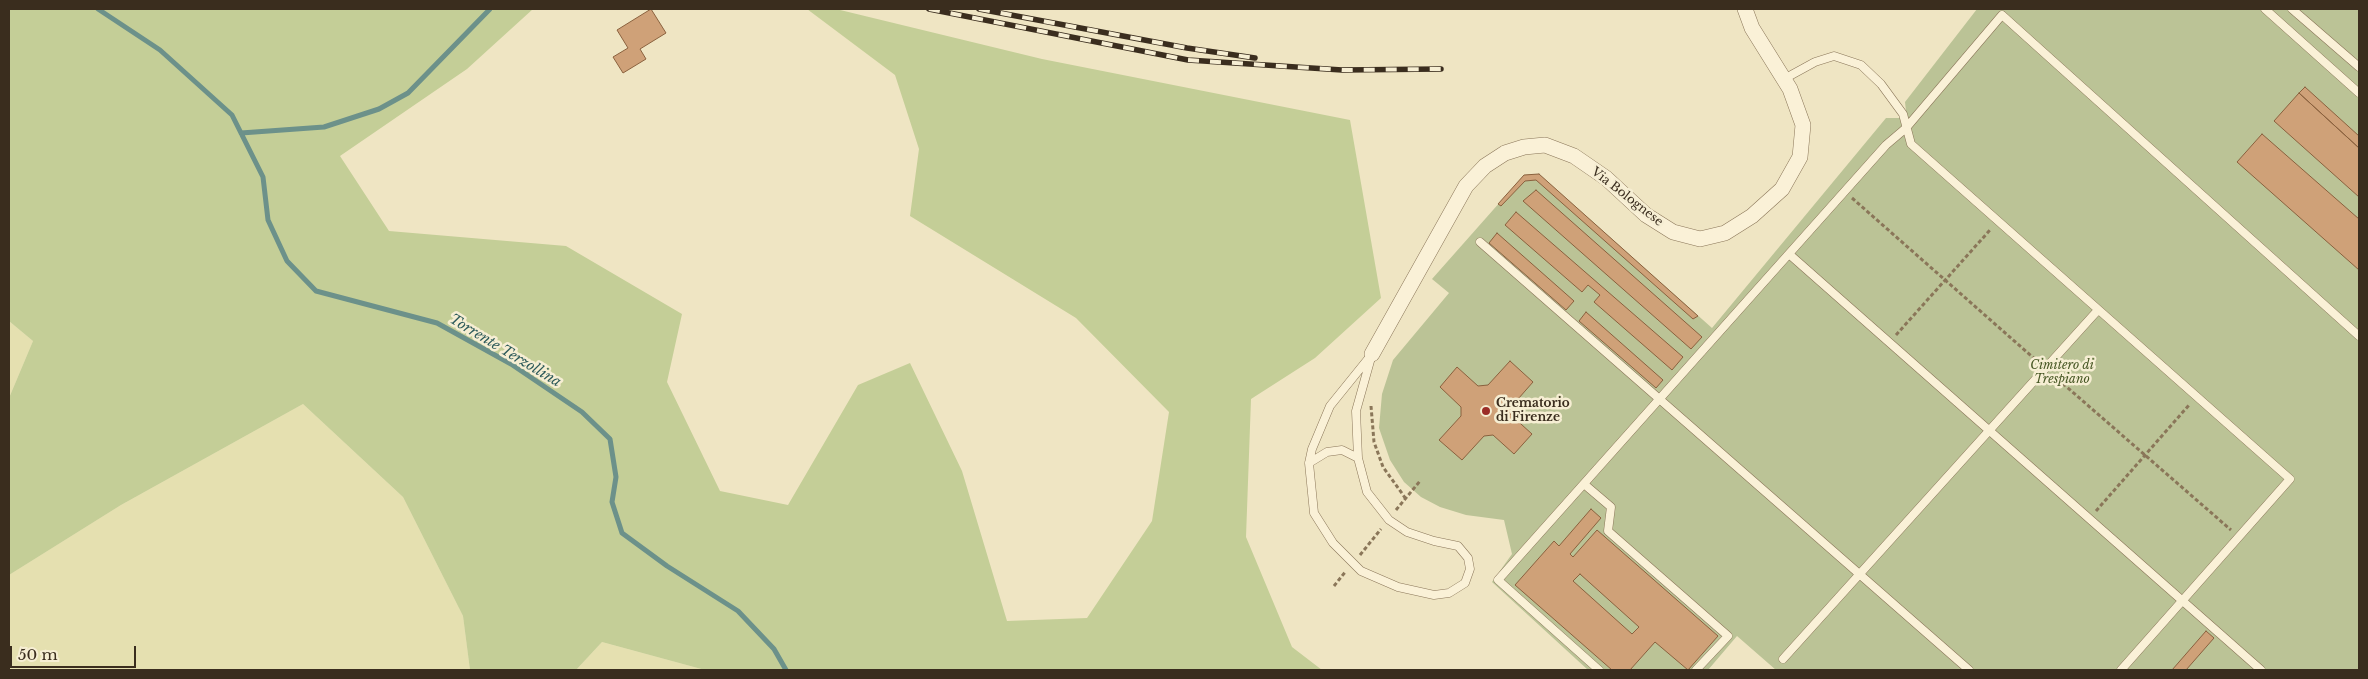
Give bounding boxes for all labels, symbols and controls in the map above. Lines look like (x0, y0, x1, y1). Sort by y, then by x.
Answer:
street label: Via Bolognese (1588, 165, 1666, 229)
water label: Torrente Terzollina (446, 311, 564, 391)
park label: Cimitero di Trespiano (2030, 359, 2094, 387)
place label: Crematorio di Firenze (1496, 397, 1570, 425)
marker: Crematorio di Firenze (1480, 405, 1492, 417)
scale bar (12, 636, 139, 668)
text: 50 m (18, 645, 58, 664)

